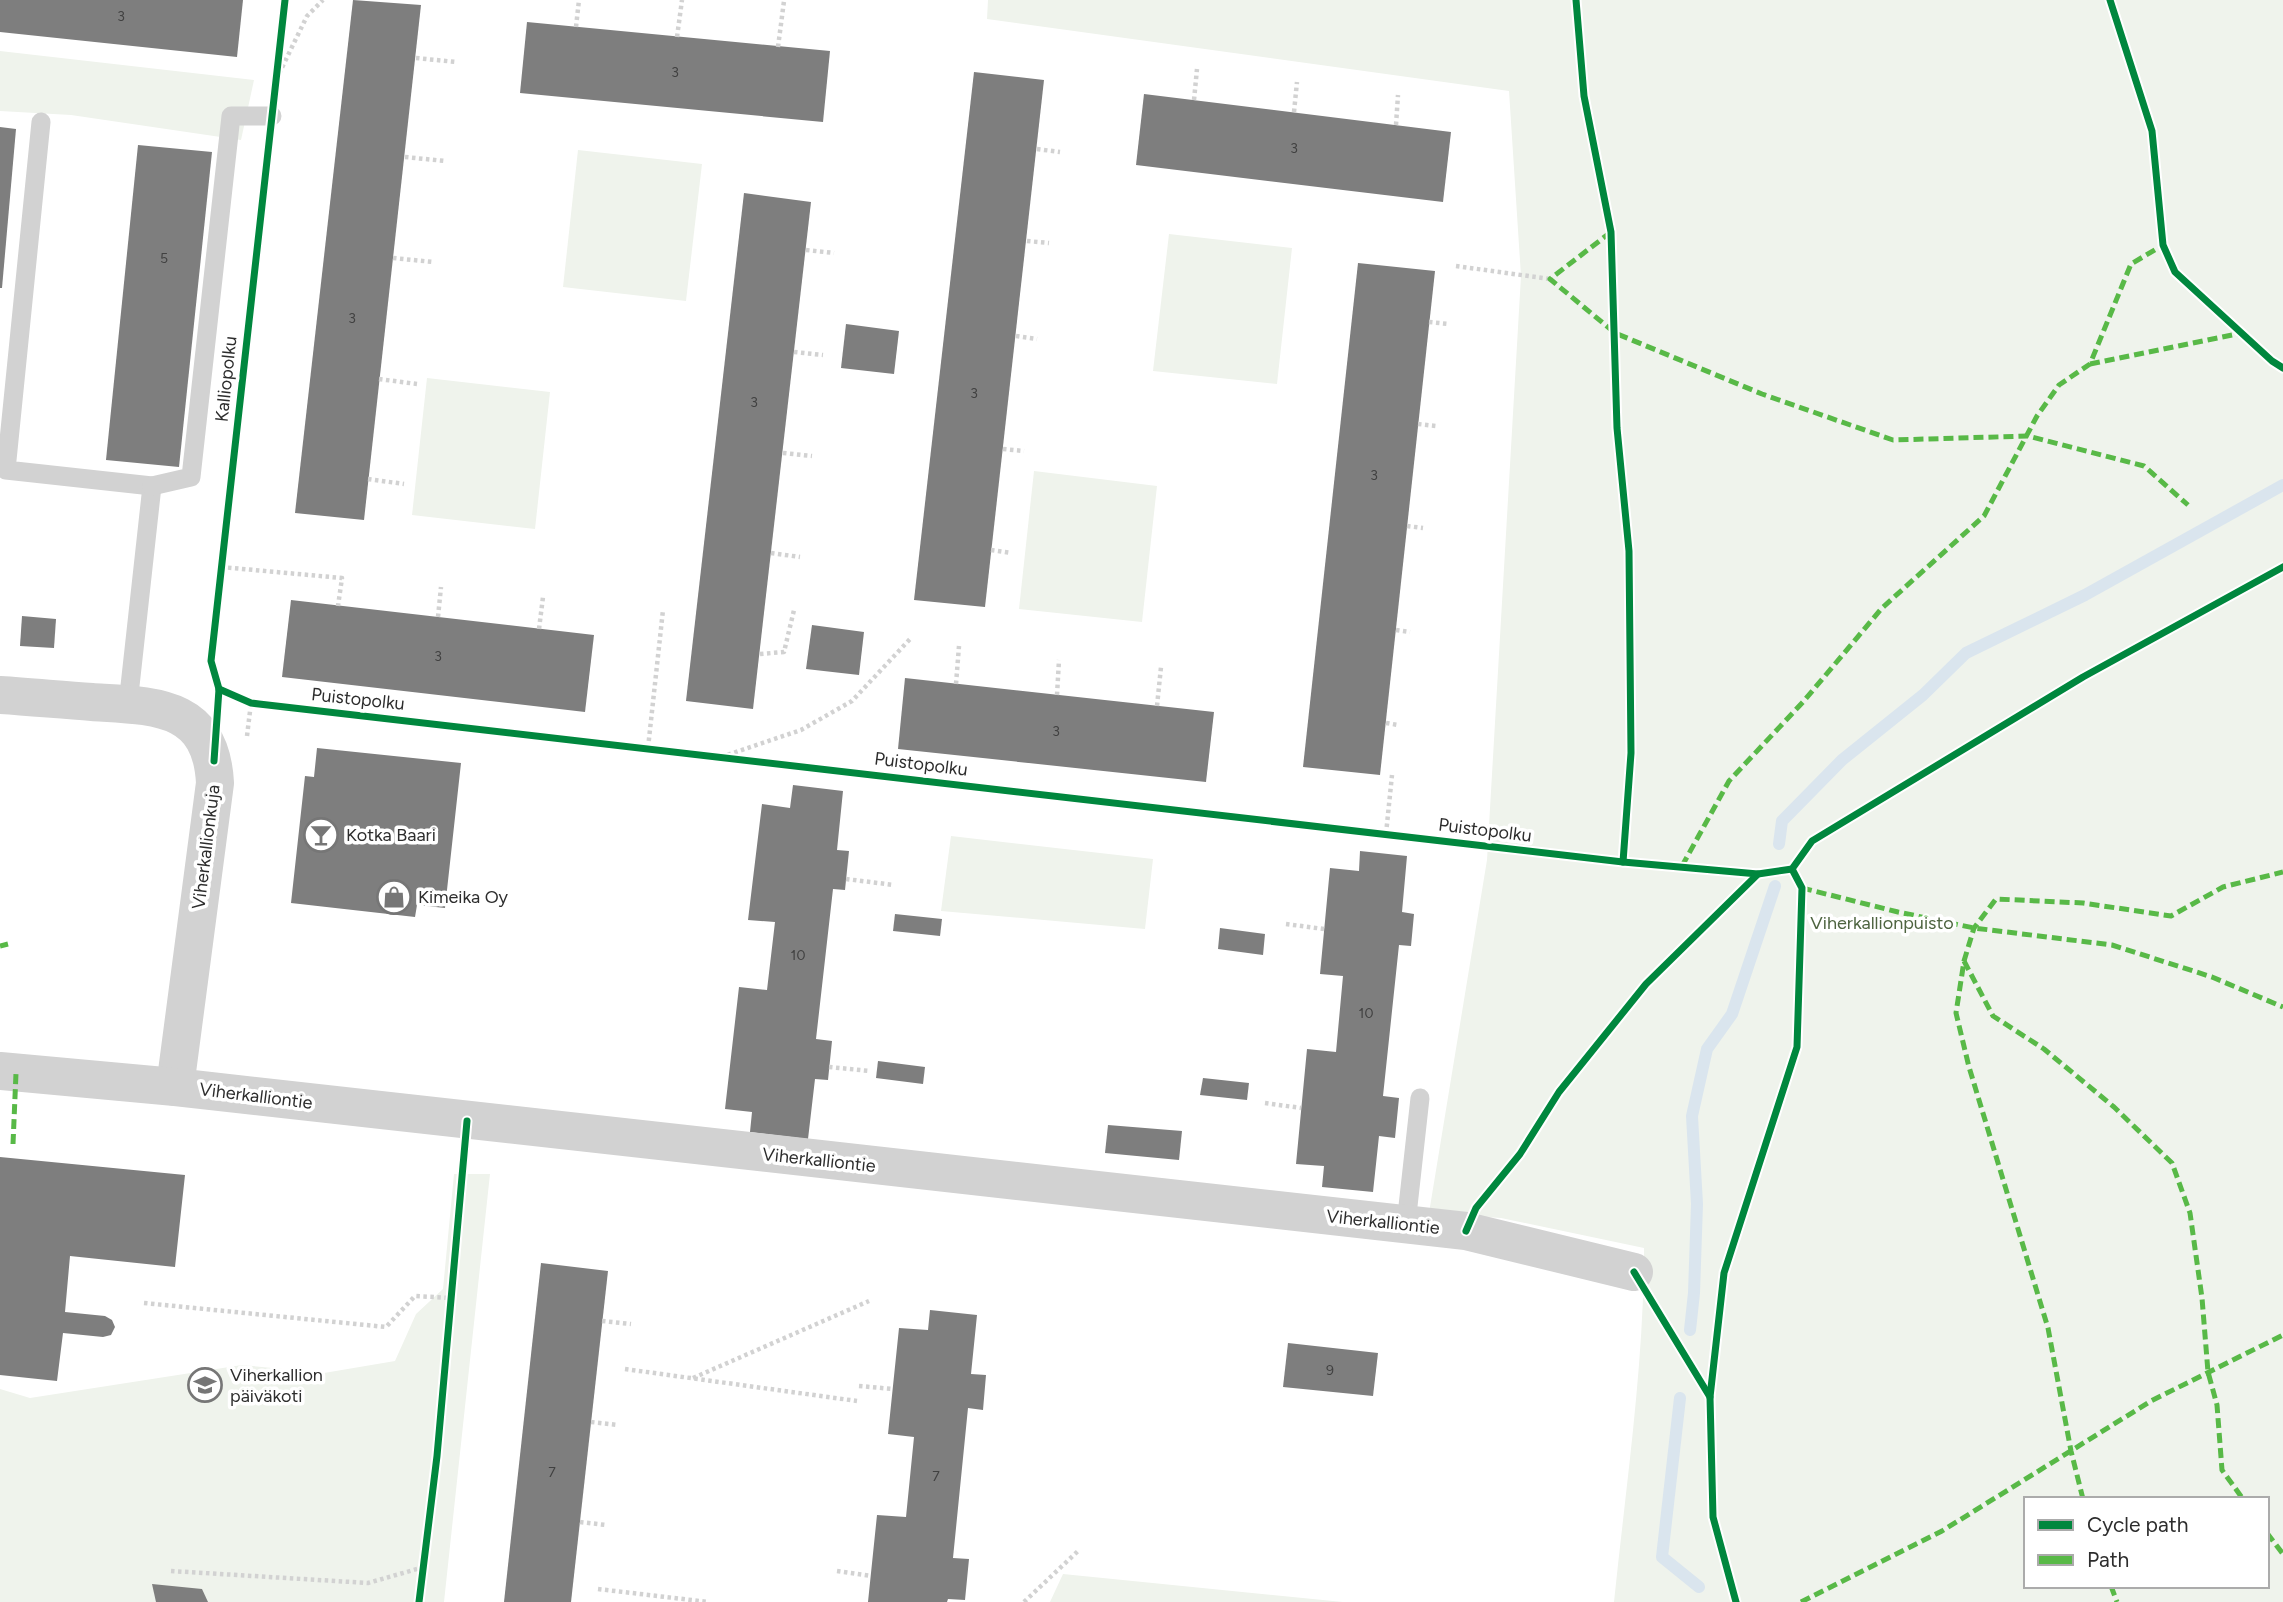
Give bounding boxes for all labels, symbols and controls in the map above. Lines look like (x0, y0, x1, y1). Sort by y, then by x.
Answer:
house number: 3 (117, 8, 125, 25)
house number: 3 (671, 64, 679, 81)
house number: 3 (1290, 140, 1298, 157)
house number: 5 (160, 250, 168, 267)
house number: 3 (348, 310, 356, 327)
street label: Kalliopolku (211, 335, 241, 423)
house number: 3 (970, 385, 978, 402)
house number: 3 (750, 394, 758, 411)
house number: 3 (1370, 467, 1378, 484)
house number: 3 (434, 648, 442, 665)
street label: Puistopolku (310, 683, 406, 715)
house number: 3 (1052, 723, 1060, 740)
street label: Puistopolku (873, 747, 969, 781)
street label: Viherkallionkuja (187, 783, 225, 911)
street label: Puistopolku (1437, 813, 1533, 847)
bar icon: Kotka Baari (302, 816, 340, 854)
place label: Kotka Baari (346, 824, 436, 846)
shop icon: Kimeika Oy (375, 878, 413, 916)
place label: Kimeika Oy (418, 886, 509, 908)
park label: Viherkallionpuisto (1810, 912, 1954, 934)
house number: 10 (791, 947, 805, 964)
house number: 10 (1359, 1005, 1373, 1022)
street label: Viherkalliontie (198, 1078, 314, 1114)
street label: Viherkalliontie (761, 1143, 877, 1177)
street label: Viherkalliontie (1325, 1205, 1441, 1239)
house number: 9 (1326, 1362, 1334, 1379)
place label: Viherkallion päiväkoti (230, 1364, 323, 1407)
school or university icon: Viherkallion päiväkoti (186, 1366, 224, 1404)
house number: 7 (548, 1464, 556, 1481)
house number: 7 (932, 1468, 940, 1485)
legend (2024, 1497, 2269, 1588)
text: Cycle path (2087, 1512, 2188, 1537)
text: Path (2087, 1547, 2129, 1572)

